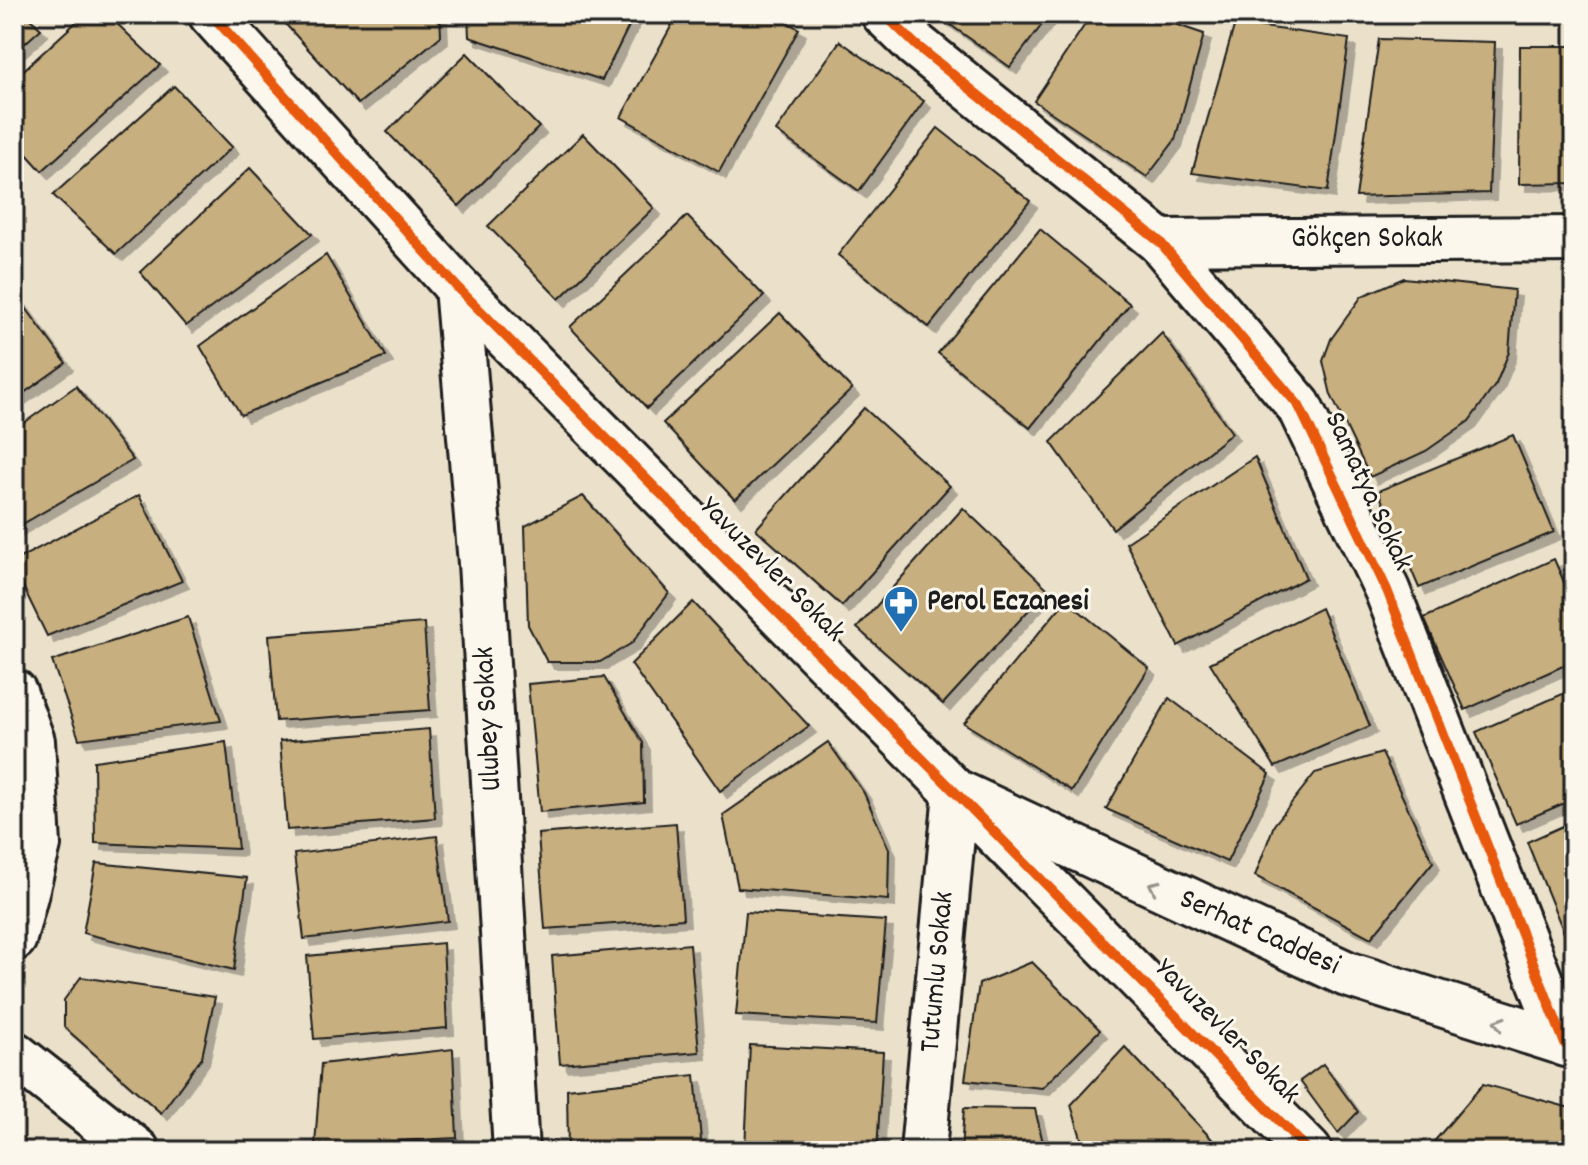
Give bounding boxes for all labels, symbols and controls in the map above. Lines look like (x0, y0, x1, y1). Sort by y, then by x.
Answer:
street label: Gökçen Sokak (1291, 219, 1443, 262)
street label: Samatya Sokak (1311, 405, 1423, 579)
street label: Yavuzevler Sokak (688, 488, 854, 654)
place label: Perol Eczanesi (927, 582, 1089, 625)
pharmacy icon: Perol Eczanesi (882, 584, 920, 634)
street label: Ulubey Sokak (465, 645, 515, 793)
street label: Serhat Caddesi (1172, 879, 1346, 989)
one-way arrow (1148, 880, 1163, 896)
street label: Tutumlu Sokak (911, 890, 967, 1054)
street label: Yavuzevler Sokak (1143, 950, 1309, 1116)
one-way arrow (1493, 1017, 1507, 1033)

